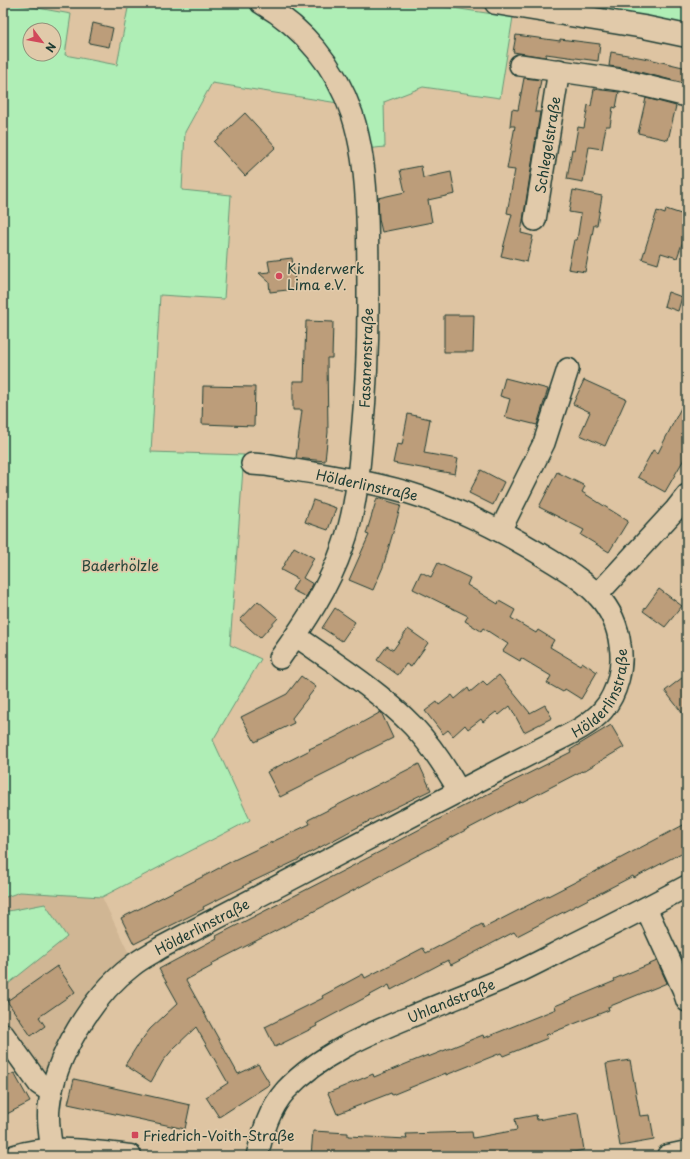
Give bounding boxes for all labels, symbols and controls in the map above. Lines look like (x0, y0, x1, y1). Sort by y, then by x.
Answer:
north arrow (22, 22, 62, 62)
text: N (41, 39, 60, 56)
street label: Schlegelstraße (529, 95, 565, 195)
place label: Kinderwerk Lima e.V. (287, 258, 365, 295)
marker: Kinderwerk Lima e.V. (274, 271, 284, 281)
street label: Fasanenstraße (354, 308, 378, 408)
street label: Hölderlinstraße (314, 464, 420, 506)
park label: Baderhölzle (81, 555, 159, 576)
street label: Hölderlinstraße (567, 648, 632, 742)
street label: Hölderlinstraße (151, 893, 253, 960)
street label: Uhlandstraße (404, 973, 498, 1028)
place label: Friedrich-Voith-Straße (143, 1125, 294, 1146)
marker: Friedrich-Voith-Straße (130, 1130, 140, 1140)

